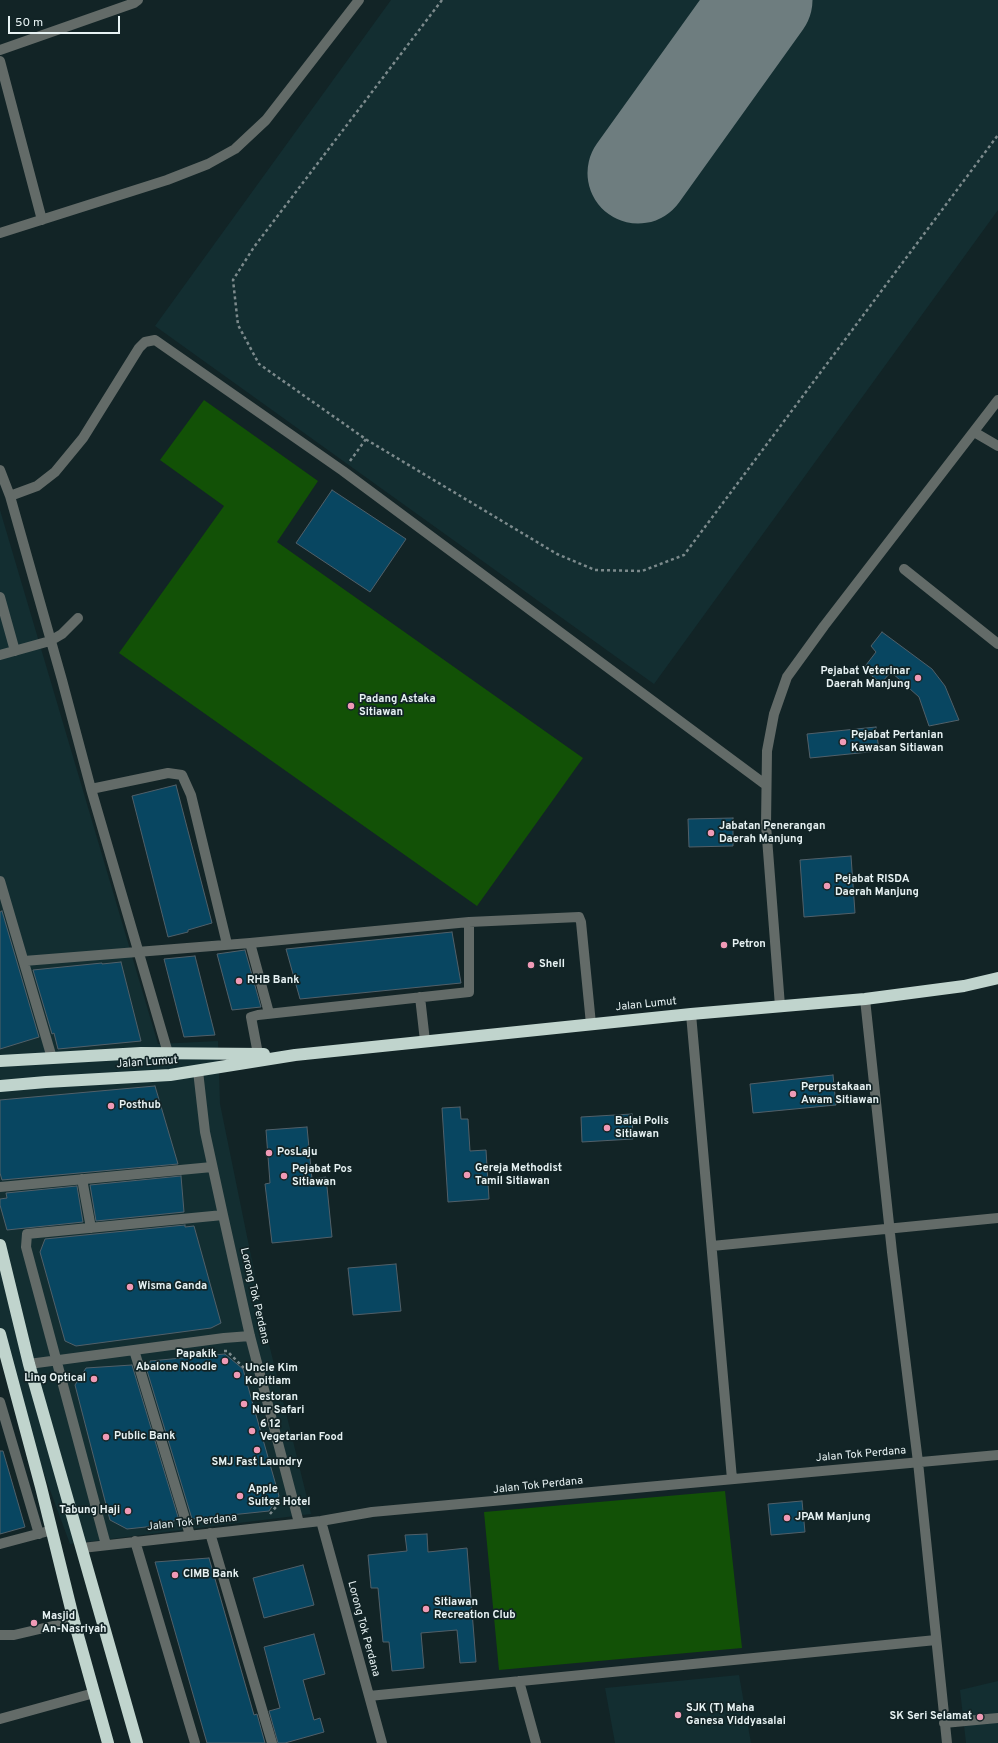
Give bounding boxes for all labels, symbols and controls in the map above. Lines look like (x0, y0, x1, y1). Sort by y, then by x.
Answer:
scale bar (10, 8, 122, 34)
text: 50 m (15, 15, 43, 31)
place label: Pejabat Veterinar Daerah Manjung (820, 665, 910, 691)
marker: Pejabat Veterinar Daerah Manjung (913, 673, 923, 683)
place label: Padang Astaka Sitiawan (359, 693, 436, 719)
marker: Padang Astaka Sitiawan (346, 701, 356, 711)
place label: Pejabat Pertanian Kawasan Sitiawan (851, 729, 944, 755)
marker: Pejabat Pertanian Kawasan Sitiawan (838, 737, 848, 747)
place label: Jabatan Penerangan Daerah Manjung (719, 820, 825, 846)
marker: Jabatan Penerangan Daerah Manjung (706, 828, 716, 838)
place label: Pejabat RISDA Daerah Manjung (835, 873, 919, 899)
marker: Pejabat RISDA Daerah Manjung (822, 881, 832, 891)
place label: Petron (732, 938, 766, 952)
marker: Petron (719, 940, 729, 950)
place label: Shell (539, 958, 565, 972)
marker: Shell (526, 960, 536, 970)
place label: RHB Bank (247, 974, 299, 988)
marker: RHB Bank (234, 976, 244, 986)
street label: Jalan Lumut (615, 995, 677, 1015)
street label: Jalan Lumut (116, 1054, 178, 1072)
place label: Perpustakaan Awam Sitiawan (801, 1081, 879, 1107)
marker: Perpustakaan Awam Sitiawan (788, 1089, 798, 1099)
place label: Posthub (119, 1099, 161, 1113)
marker: Posthub (106, 1101, 116, 1111)
place label: Balai Polis Sitiawan (615, 1115, 669, 1141)
marker: Balai Polis Sitiawan (602, 1123, 612, 1133)
place label: PosLaju (277, 1146, 317, 1160)
marker: PosLaju (264, 1148, 274, 1158)
place label: Gereja Methodist Tamil Sitiawan (475, 1162, 562, 1188)
place label: Pejabat Pos Sitiawan (292, 1163, 352, 1189)
marker: Gereja Methodist Tamil Sitiawan (462, 1170, 472, 1180)
marker: Pejabat Pos Sitiawan (279, 1171, 289, 1181)
street label: Lorong Tok Perdana (236, 1246, 272, 1346)
place label: Wisma Ganda (138, 1280, 207, 1294)
marker: Wisma Ganda (125, 1282, 135, 1292)
place label: Papakik Abalone Noodle (136, 1348, 217, 1374)
marker: Papakik Abalone Noodle (220, 1356, 230, 1366)
place label: Uncle Kim Kopitiam (245, 1362, 298, 1388)
marker: Uncle Kim Kopitiam (232, 1370, 242, 1380)
place label: Ling Optical (24, 1372, 86, 1386)
marker: Ling Optical (89, 1374, 99, 1384)
place label: Restoran Nur Safari (252, 1391, 304, 1417)
marker: Restoran Nur Safari (239, 1399, 249, 1409)
place label: 6 12 Vegetarian Food (260, 1418, 343, 1444)
marker: 6 12 Vegetarian Food (247, 1426, 257, 1436)
place label: Public Bank (114, 1430, 175, 1444)
marker: Public Bank (101, 1432, 111, 1442)
street label: Jalan Tok Perdana (815, 1444, 907, 1466)
marker: SMJ Fast Laundry (252, 1445, 262, 1455)
place label: SMJ Fast Laundry (212, 1456, 302, 1470)
street label: Jalan Tok Perdana (492, 1475, 584, 1497)
place label: Apple Suites Hotel (248, 1483, 310, 1509)
marker: Apple Suites Hotel (235, 1491, 245, 1501)
place label: Tabung Haji (59, 1504, 120, 1518)
marker: Tabung Haji (123, 1506, 133, 1516)
place label: JPAM Manjung (795, 1511, 871, 1525)
street label: Jalan Tok Perdana (146, 1512, 238, 1534)
marker: JPAM Manjung (782, 1513, 792, 1523)
place label: CIMB Bank (183, 1568, 239, 1582)
marker: CIMB Bank (170, 1570, 180, 1580)
street label: Lorong Tok Perdana (344, 1580, 382, 1678)
place label: Sitiawan Recreation Club (434, 1596, 515, 1622)
marker: Sitiawan Recreation Club (421, 1604, 431, 1614)
place label: Masjid An-Nasriyah (42, 1610, 107, 1636)
marker: Masjid An-Nasriyah (29, 1618, 39, 1628)
place label: SJK (T) Maha Ganesa Viddyasalai (686, 1702, 786, 1728)
marker: SJK (T) Maha Ganesa Viddyasalai (673, 1710, 683, 1720)
place label: SK Seri Selamat (890, 1710, 972, 1724)
marker: SK Seri Selamat (975, 1712, 985, 1722)

